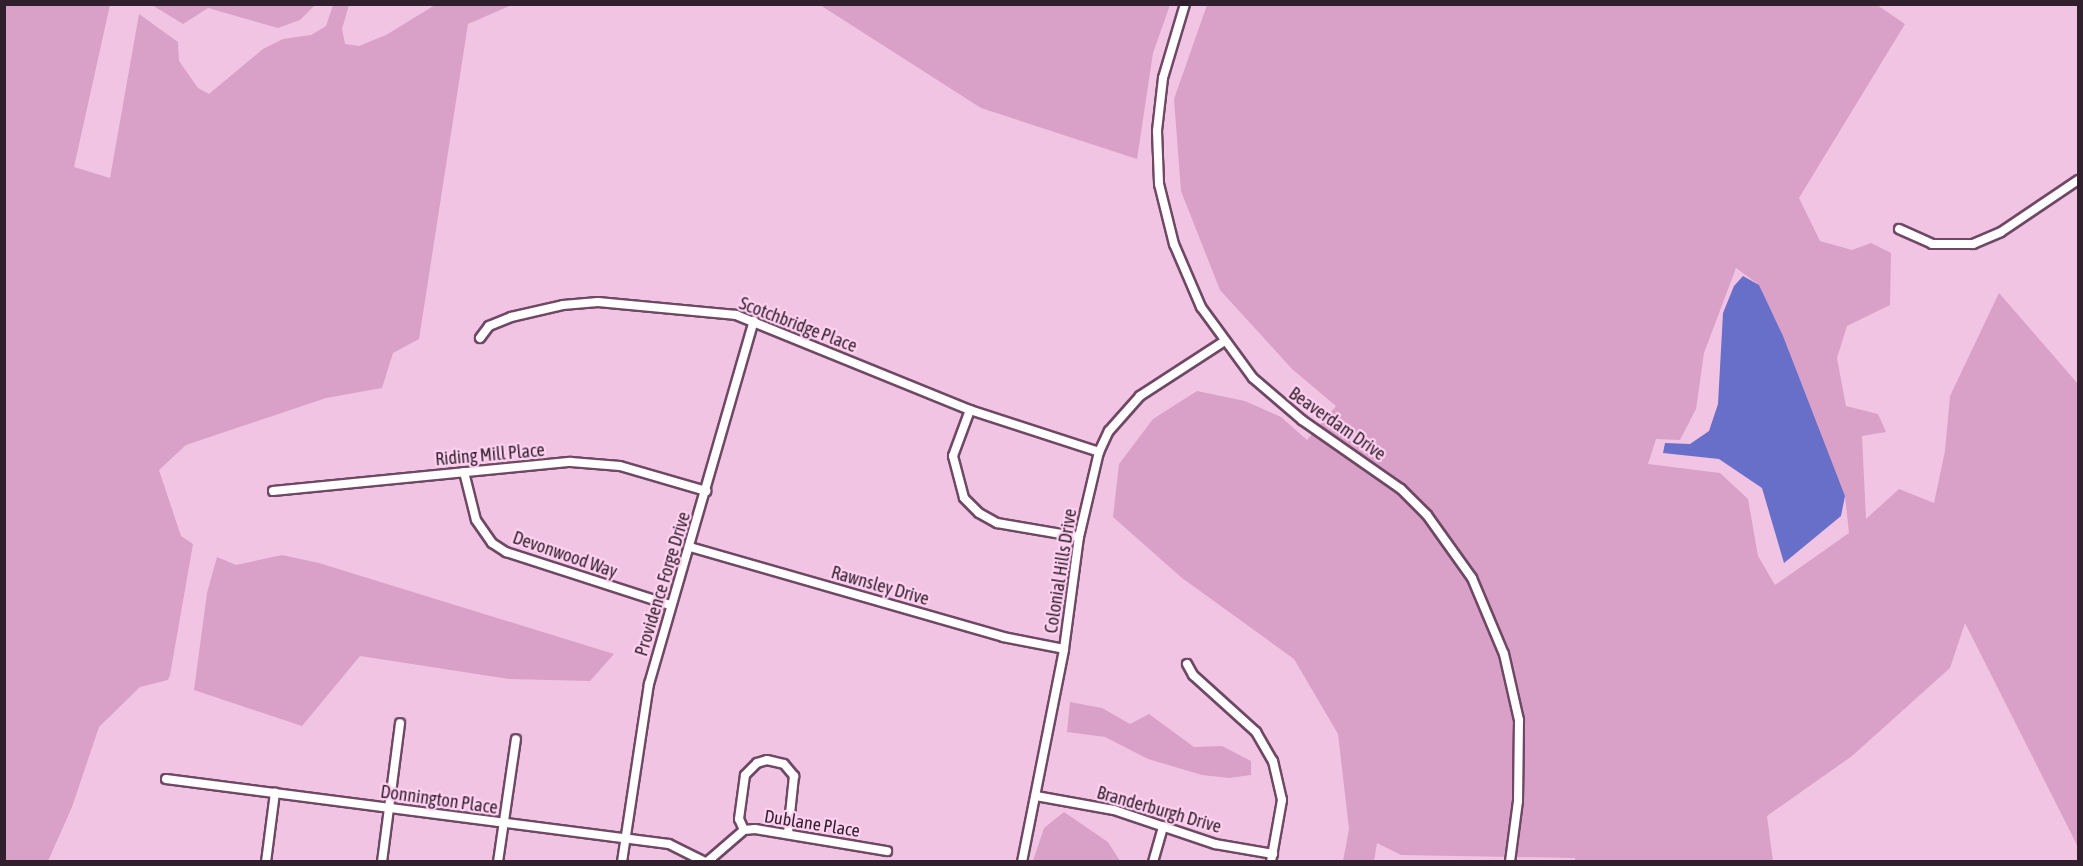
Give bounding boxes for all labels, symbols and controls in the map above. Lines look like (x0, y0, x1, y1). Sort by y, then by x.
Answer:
street label: Scotchbridge Place (736, 293, 860, 357)
street label: Beaverdam Drive (1284, 383, 1390, 465)
street label: Riding Mill Place (434, 439, 546, 471)
street label: Colonial Hills Drive (1040, 507, 1082, 635)
street label: Providence Forge Drive (631, 509, 695, 659)
street label: Devonwood Way (510, 527, 620, 583)
street label: Rawnsley Drive (829, 562, 931, 610)
street label: Donnington Place (379, 781, 499, 819)
street label: Branderburgh Drive (1094, 782, 1224, 838)
street label: Dublane Place (763, 806, 861, 842)

